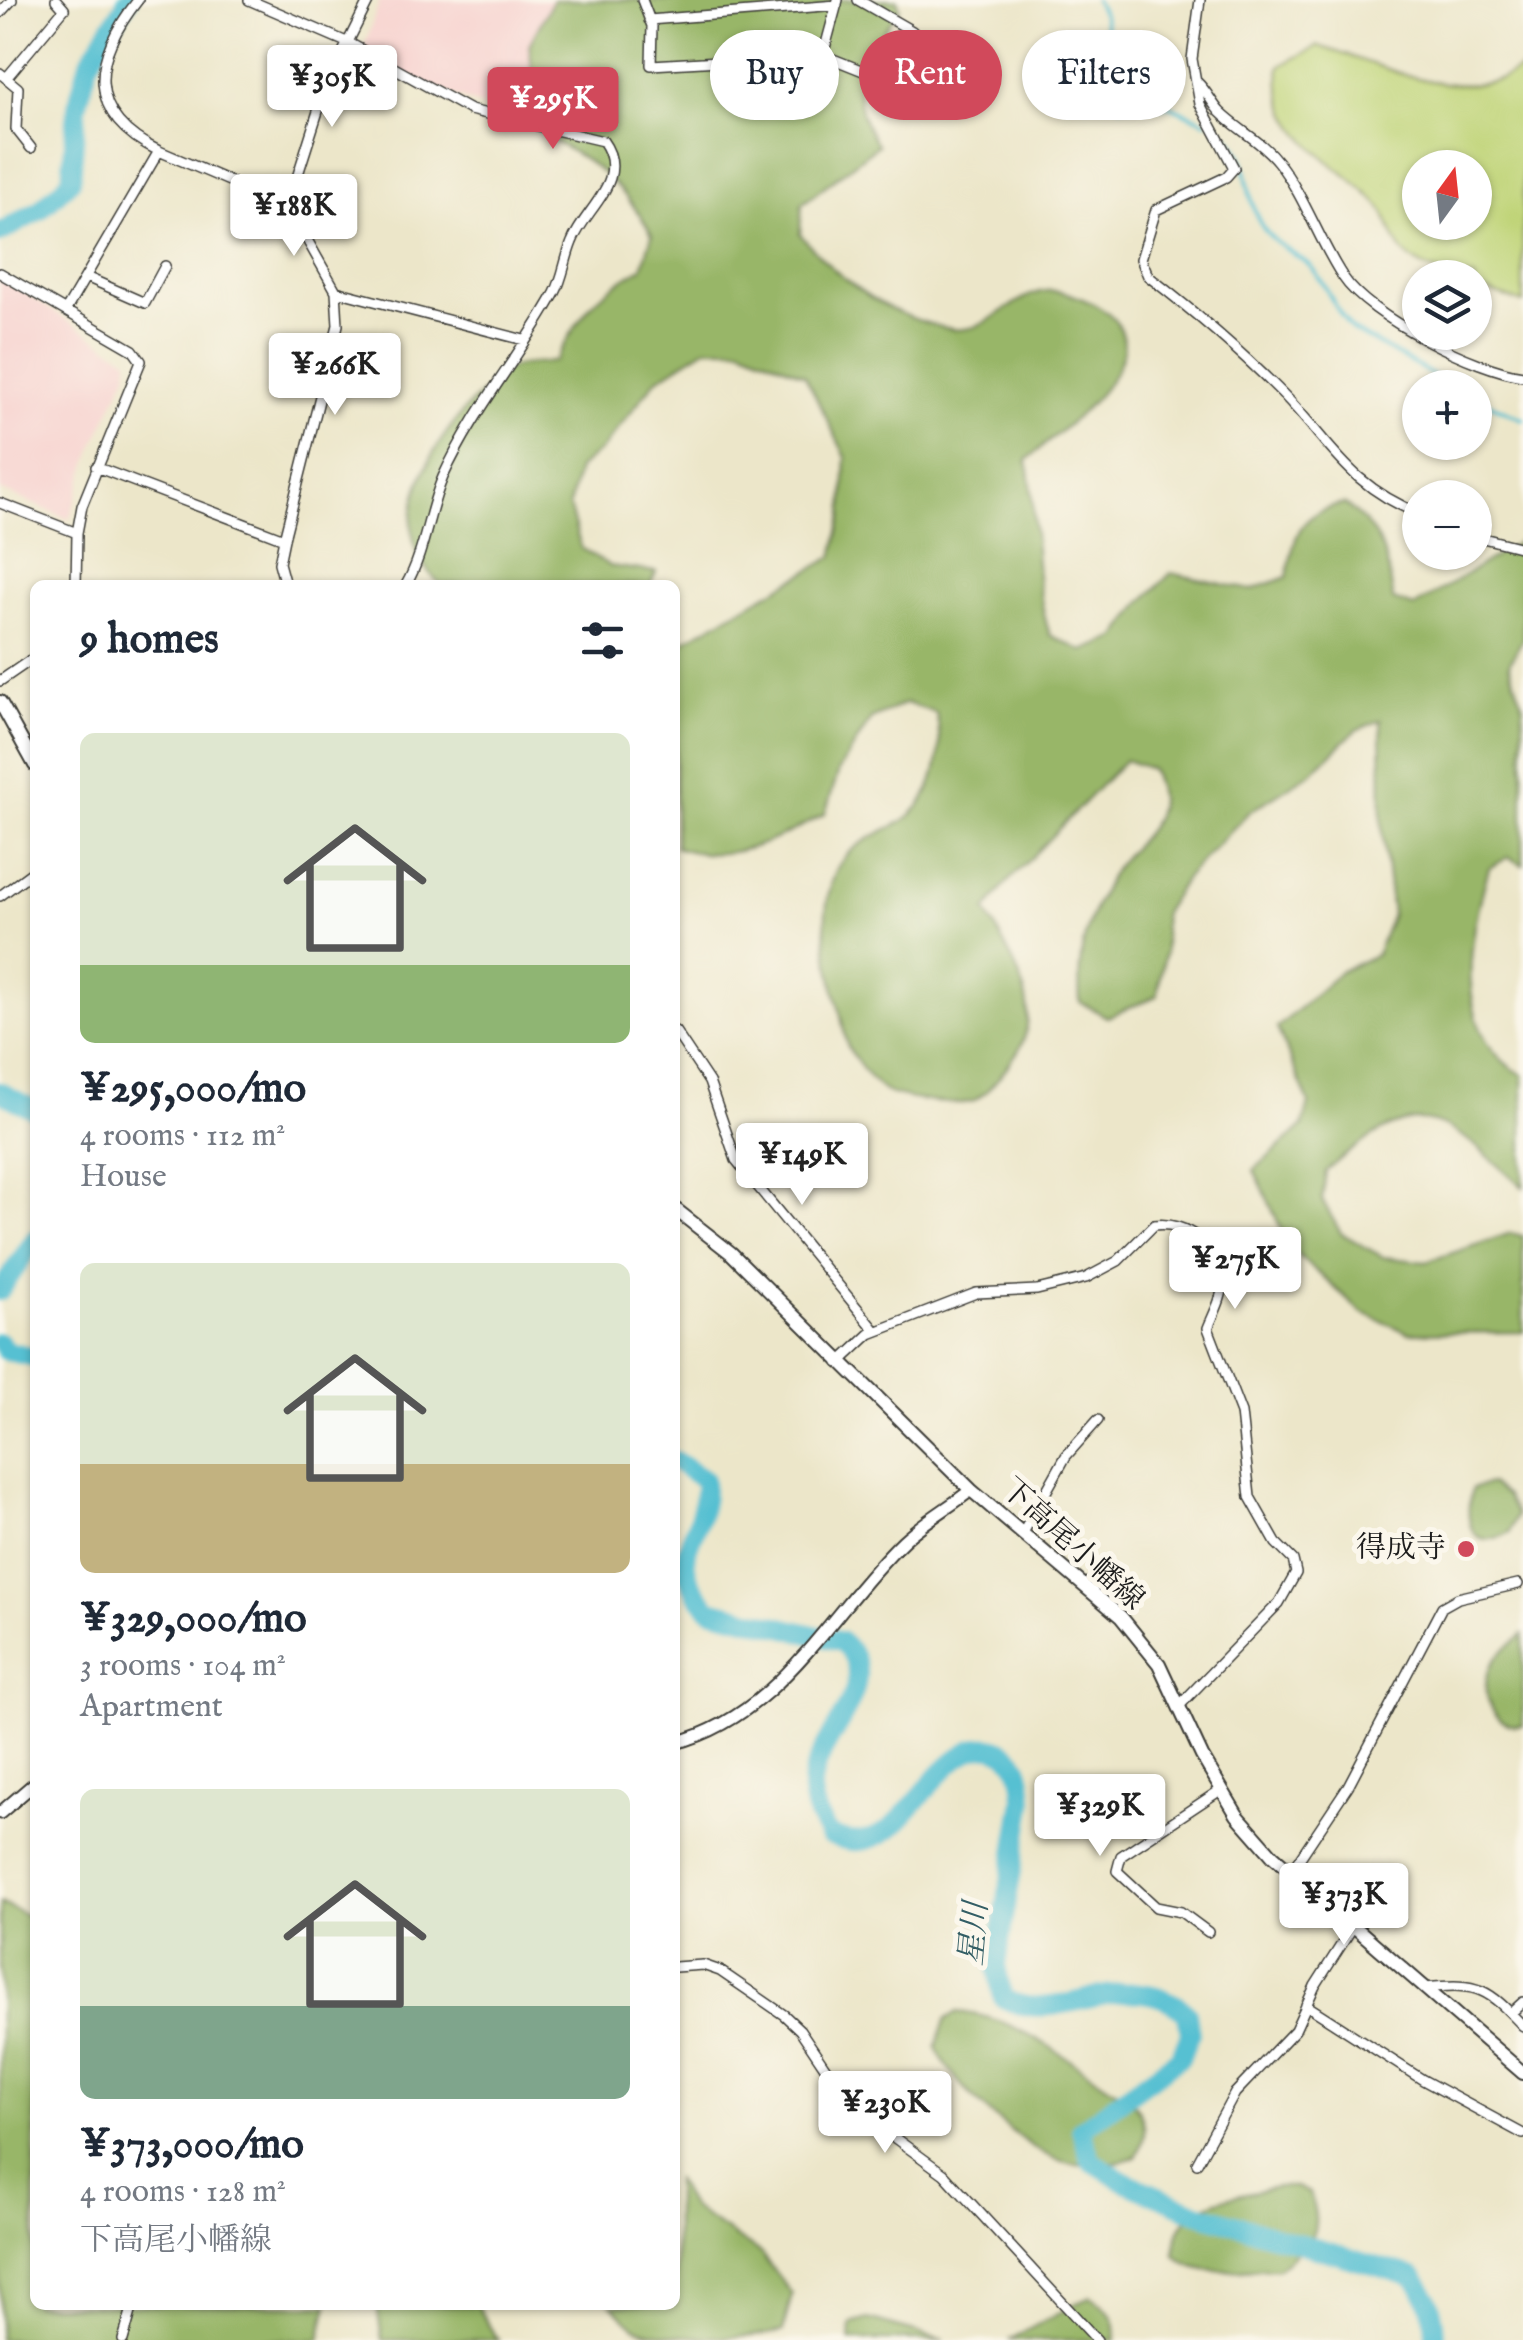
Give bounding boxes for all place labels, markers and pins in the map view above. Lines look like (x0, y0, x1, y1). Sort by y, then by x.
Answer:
pin: ¥305K (262, 45, 402, 130)
pin: ¥295K (483, 67, 623, 152)
pin: ¥188K (224, 174, 364, 259)
pin: ¥266K (265, 333, 405, 418)
pin: ¥149K (732, 1123, 872, 1208)
pin: ¥275K (1165, 1227, 1305, 1312)
place label: 得成寺 (1356, 1530, 1446, 1568)
marker: 得成寺 (1455, 1538, 1477, 1560)
pin: ¥329K (1030, 1774, 1170, 1859)
pin: ¥373K (1274, 1863, 1414, 1948)
pin: ¥230K (815, 2071, 955, 2156)

